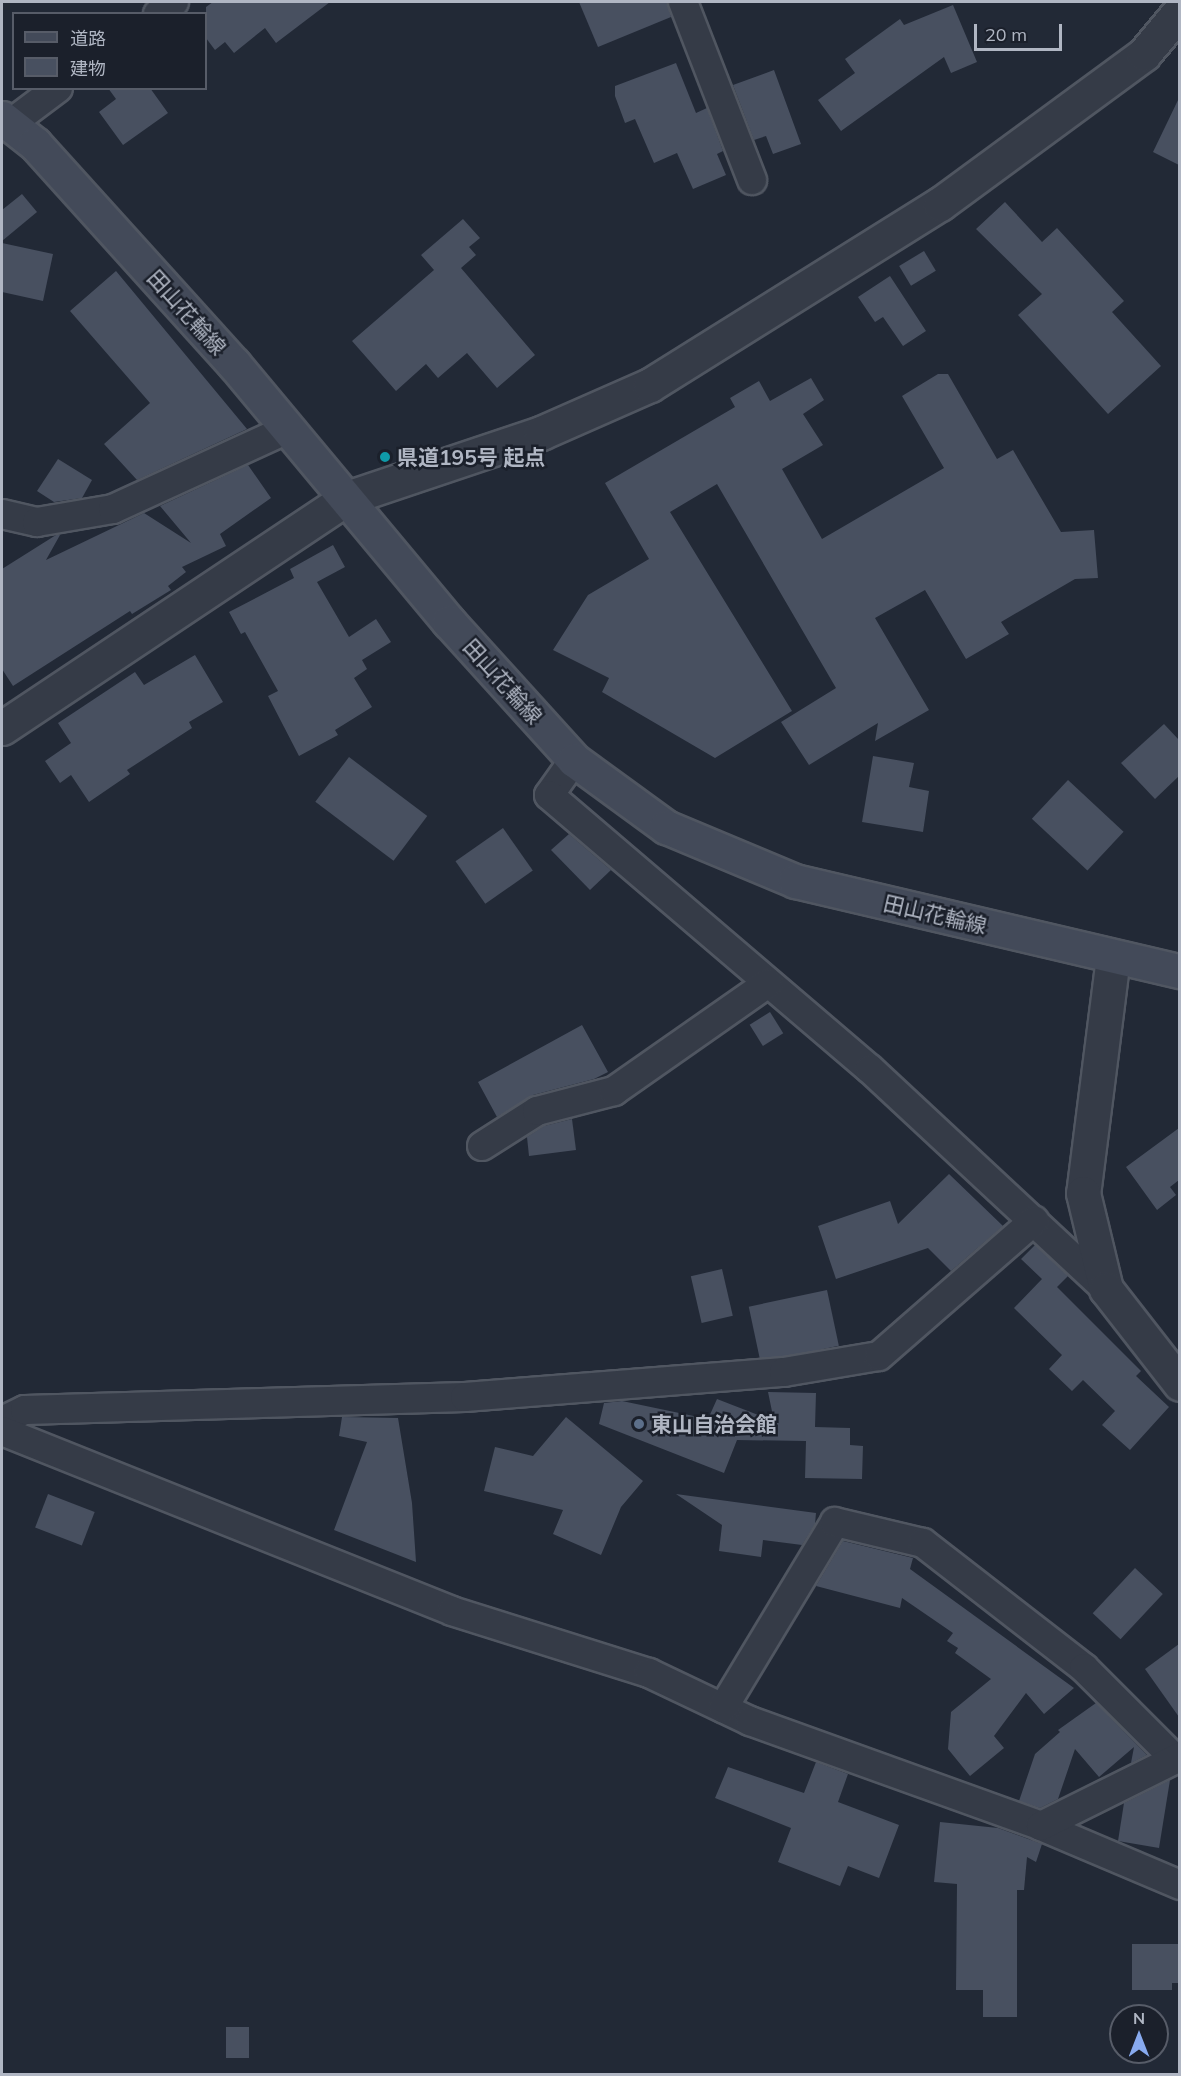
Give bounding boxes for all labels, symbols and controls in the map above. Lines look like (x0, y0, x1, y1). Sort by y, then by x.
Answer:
legend (12, 12, 207, 90)
scale bar (977, 12, 1066, 50)
text: 20 m (985, 23, 1027, 46)
text: 道路 (70, 27, 106, 50)
text: 建物 (70, 57, 106, 80)
street label: 田山花輪線 (143, 265, 231, 359)
place label: 県道195号 起点 (397, 444, 546, 470)
marker: 県道195号 起点 (378, 450, 392, 464)
street label: 田山花輪線 (459, 634, 547, 728)
street label: 田山花輪線 (881, 890, 989, 938)
place label: 東山自治会館 (651, 1411, 777, 1437)
marker: 東山自治会館 (632, 1417, 646, 1431)
north arrow (1109, 2004, 1169, 2064)
text: N (1133, 2008, 1145, 2028)

